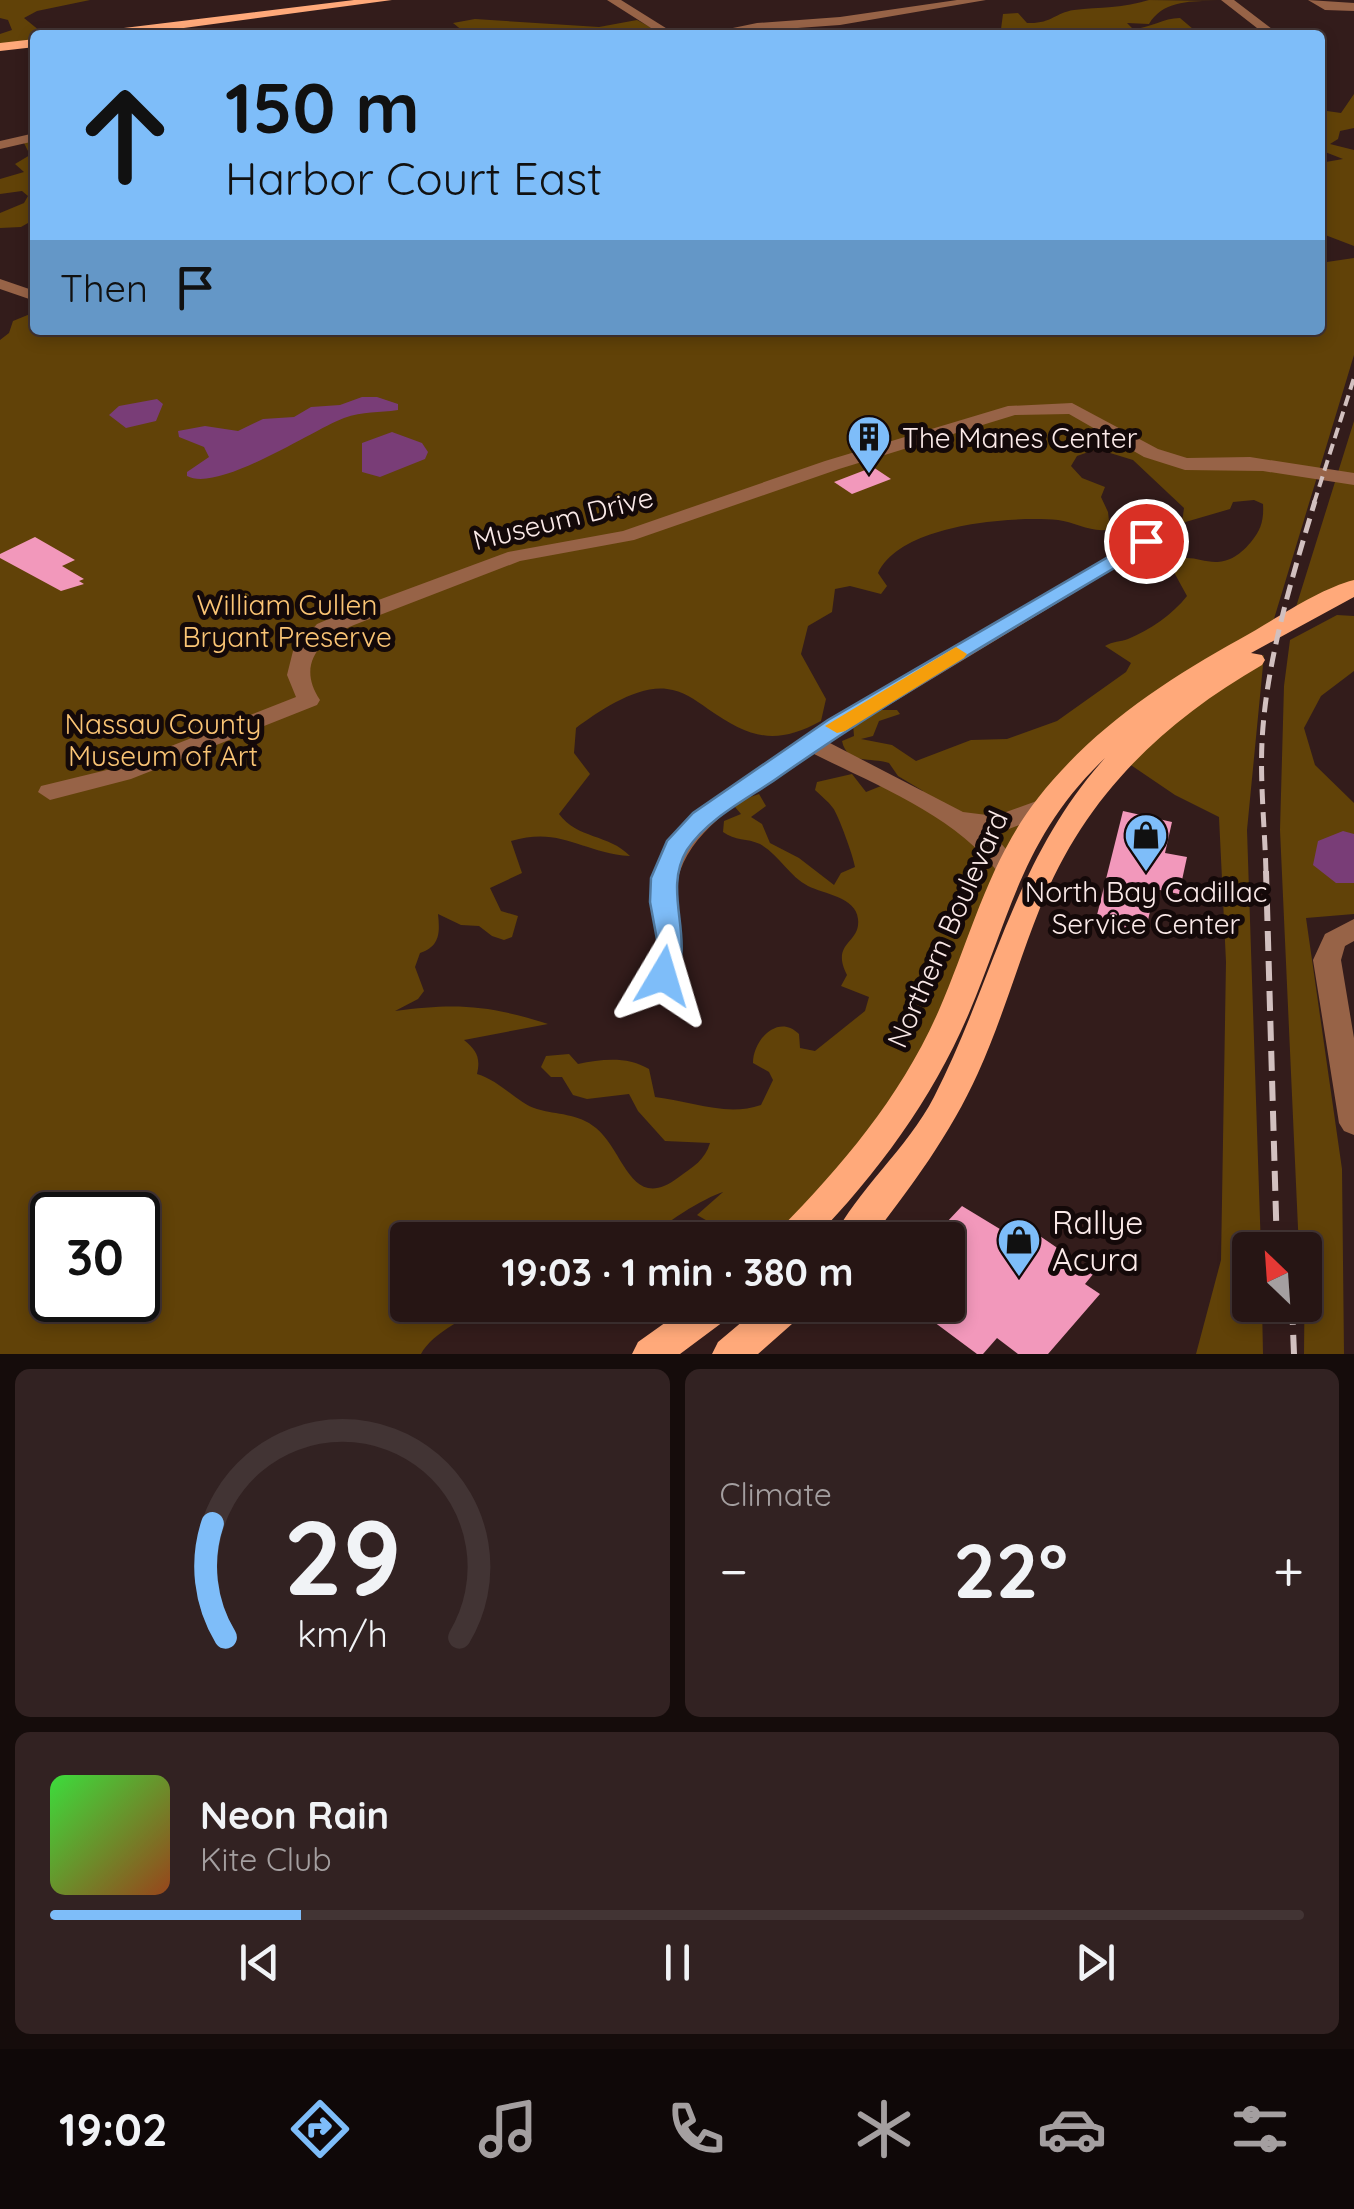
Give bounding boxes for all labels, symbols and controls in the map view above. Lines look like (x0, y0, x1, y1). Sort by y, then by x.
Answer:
text: 150 m (225, 63, 420, 151)
icon: ahead (60, 70, 190, 200)
text: Harbor Court East (225, 150, 602, 206)
icon: arrive (168, 260, 223, 315)
text: Then (60, 264, 148, 312)
building icon: The Manes Center (846, 414, 892, 475)
place label: The Manes Center (902, 420, 1138, 455)
street label: Museum Drive (469, 479, 657, 557)
pin (1104, 499, 1189, 584)
icon: arrive (1119, 514, 1174, 569)
park label: William Cullen Bryant Preserve (182, 587, 392, 654)
park label: Nassau County Museum of Art (65, 706, 261, 773)
street label: Northern Boulevard (879, 805, 1015, 1053)
shop icon: North Bay Cadillac Service Center (1123, 812, 1169, 873)
place label: North Bay Cadillac Service Center (1025, 874, 1267, 941)
position arrow (611, 924, 715, 1028)
speed limit sign: 30 (30, 1192, 160, 1322)
place label: Rallye Acura (1052, 1202, 1143, 1279)
shop icon: Rallye Acura (996, 1217, 1042, 1278)
north arrow (1232, 1232, 1322, 1322)
map controls (1232, 1232, 1322, 1322)
text: 19:03 · 1 min · 380 m (501, 1248, 854, 1296)
text: Climate (720, 1474, 832, 1514)
text: 29 (283, 1491, 401, 1621)
text: 22° (953, 1523, 1068, 1617)
text: − (720, 1536, 748, 1605)
text: + (1273, 1536, 1304, 1605)
text: km/h (297, 1611, 388, 1656)
text: Neon Rain (200, 1791, 389, 1839)
text: Kite Club (200, 1839, 332, 1879)
icon: previous (232, 1935, 287, 1990)
icon: pause (650, 1935, 705, 1990)
icon: next (1068, 1935, 1123, 1990)
icon: directions (285, 2094, 355, 2164)
icon: music (473, 2094, 543, 2164)
icon: phone (661, 2094, 731, 2164)
icon: climate (849, 2094, 919, 2164)
icon: car (1037, 2094, 1107, 2164)
icon: filters (1225, 2094, 1295, 2164)
text: 19:02 (59, 2101, 168, 2157)

